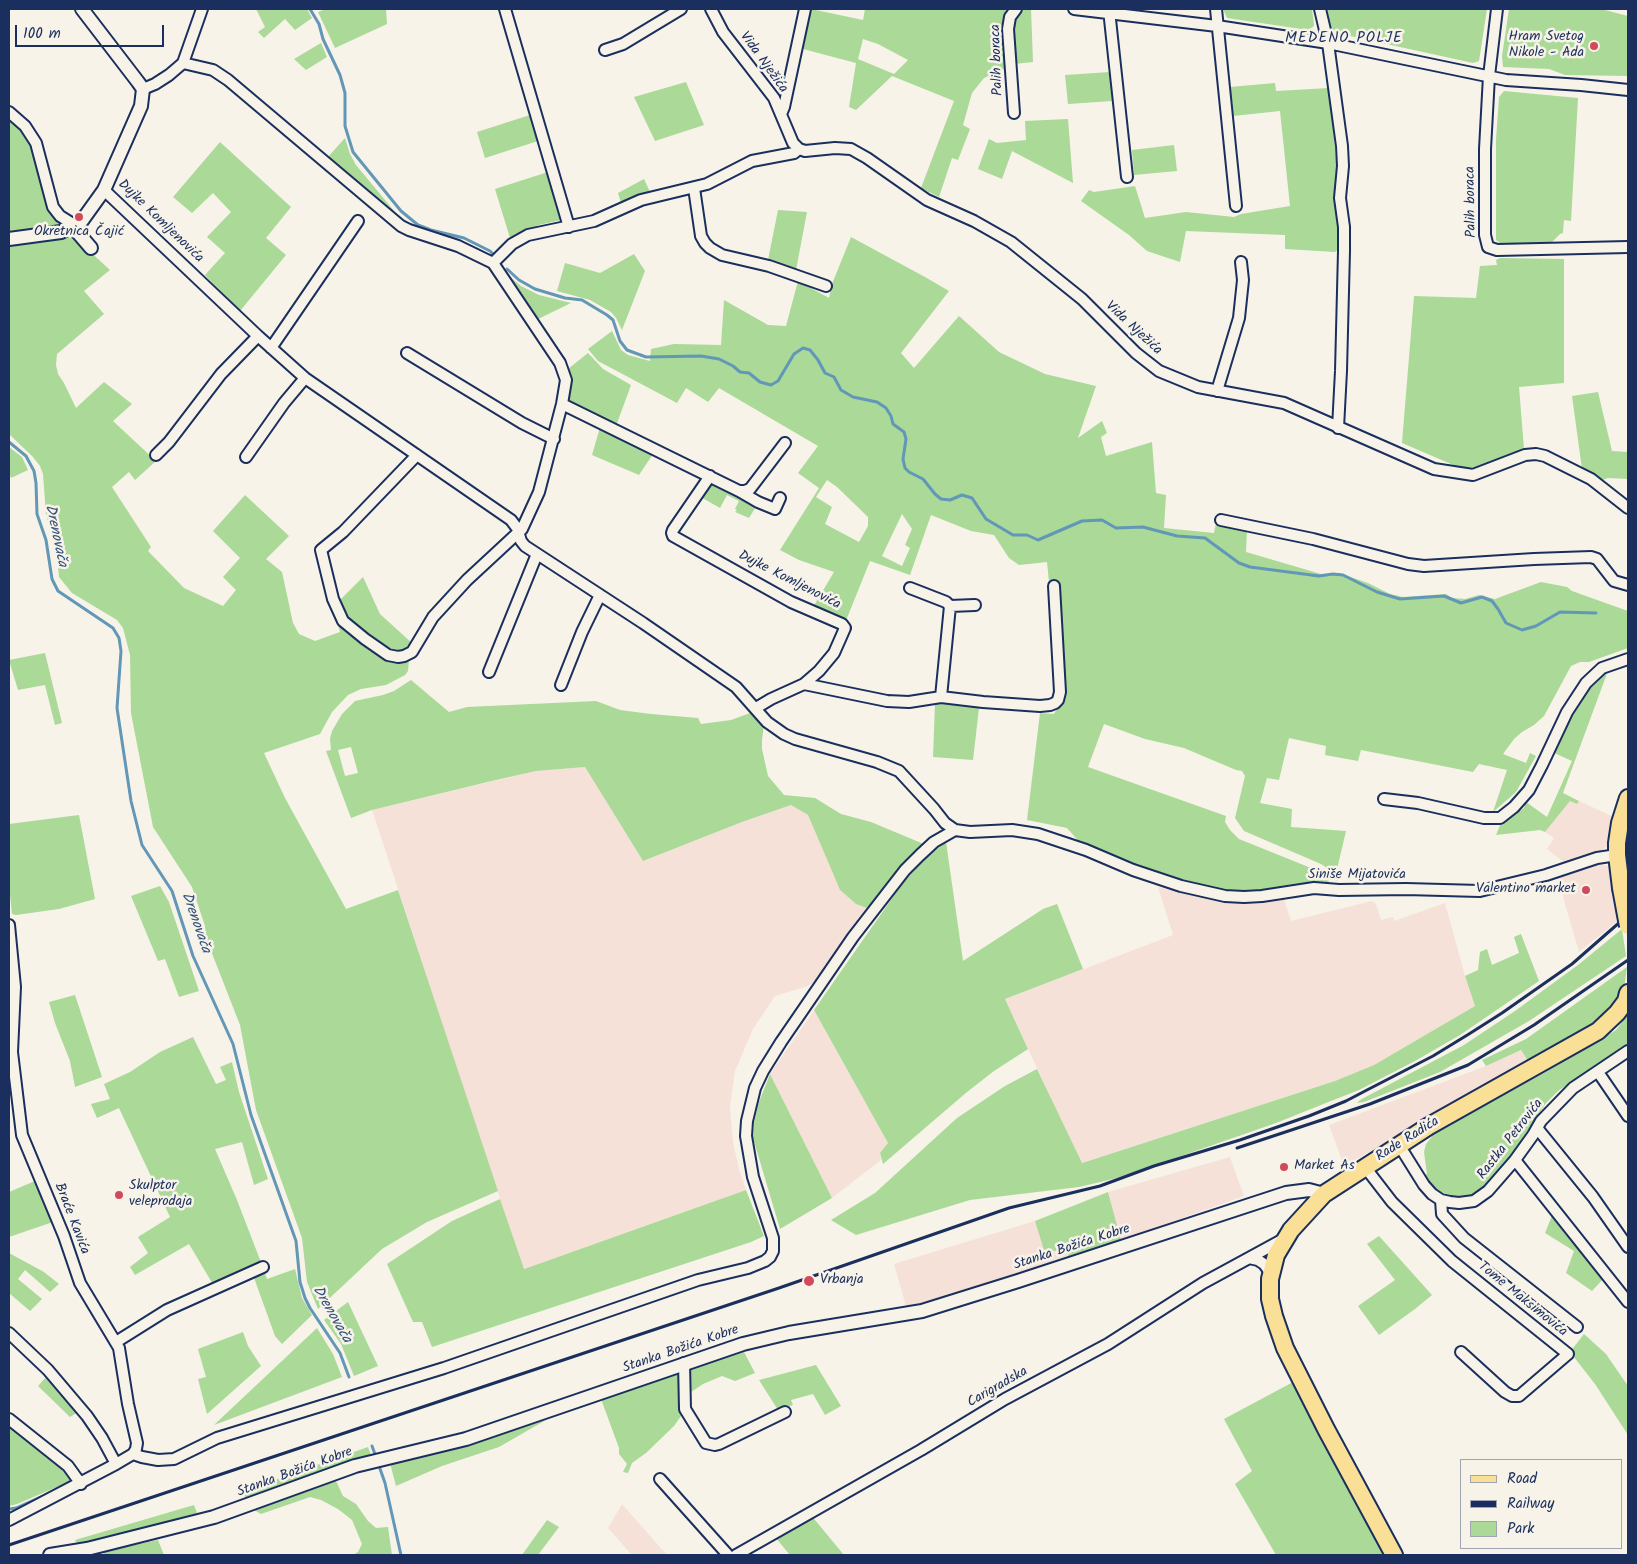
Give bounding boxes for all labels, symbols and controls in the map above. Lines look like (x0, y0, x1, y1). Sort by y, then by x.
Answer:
scale bar (18, 15, 166, 47)
text: 100 m (23, 22, 61, 46)
street label: Palih boraca (988, 24, 1008, 96)
street label: Vida Nježića (735, 29, 791, 97)
district label: MEDENO POLJE (1284, 30, 1404, 48)
place label: Hram Svetog Nikole - Ada (1509, 30, 1584, 62)
marker: Hram Svetog Nikole - Ada (1588, 40, 1600, 52)
street label: Palih boraca (1463, 166, 1481, 238)
street label: Dujke Komljenovića (114, 177, 206, 267)
marker: Okretnica Čajić (73, 211, 85, 223)
place label: Okretnica Čajić (34, 225, 124, 241)
street label: Vida Nježića (1101, 298, 1165, 360)
water label: Drenovača (40, 503, 70, 569)
street label: Dujke Komljenovića (735, 548, 843, 614)
street label: Siniše Mijatovića (1308, 868, 1406, 884)
place label: Valentino market (1476, 882, 1576, 898)
marker: Valentino market (1580, 884, 1592, 896)
water label: Drenovača (176, 890, 214, 956)
street label: Rastka Petrovića (1474, 1097, 1548, 1183)
street label: Rade Radića (1373, 1114, 1443, 1166)
place label: Market As (1294, 1159, 1355, 1175)
marker: Market As (1278, 1161, 1290, 1173)
place label: Skulptor veleprodaja (129, 1179, 192, 1212)
street label: Braće Kavića (50, 1181, 92, 1257)
marker: Skulptor veleprodaja (113, 1189, 125, 1201)
street label: Stanka Božića Kobre (1012, 1221, 1132, 1275)
street label: Tome Maksimovića (1474, 1259, 1570, 1341)
place label: Vrbanja (820, 1273, 864, 1289)
marker: Vrbanja (802, 1274, 816, 1288)
water label: Drenovača (307, 1283, 355, 1347)
street label: Stanka Božića Kobre (621, 1322, 741, 1378)
street label: Carigradska (965, 1364, 1031, 1412)
street label: Stanka Božića Kobre (235, 1444, 355, 1502)
legend (1460, 1459, 1622, 1549)
text: Road (1507, 1467, 1537, 1491)
text: Railway (1507, 1492, 1554, 1516)
text: Park (1507, 1517, 1534, 1541)

